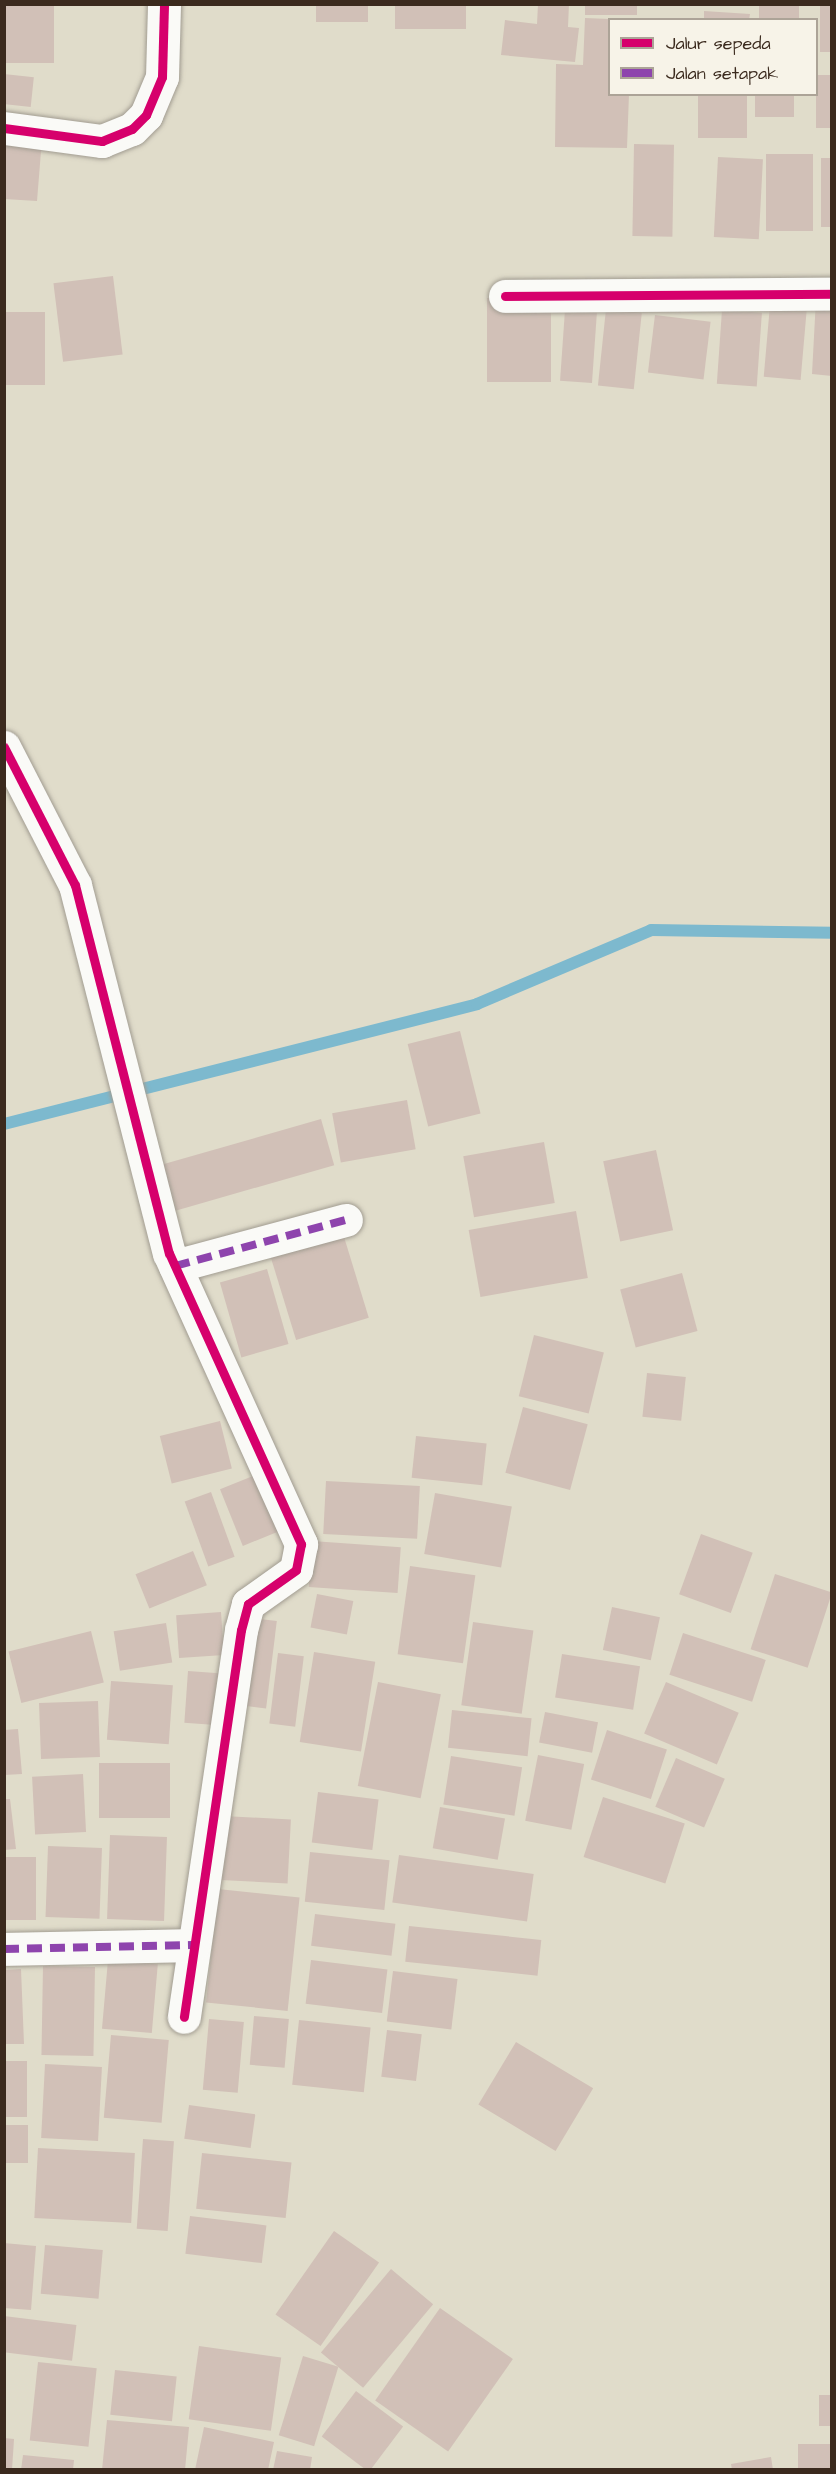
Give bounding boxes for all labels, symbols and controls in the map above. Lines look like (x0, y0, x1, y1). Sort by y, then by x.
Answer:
legend (608, 18, 818, 96)
text: Jalur sepeda (666, 31, 771, 56)
text: Jalan setapak (666, 61, 778, 86)

